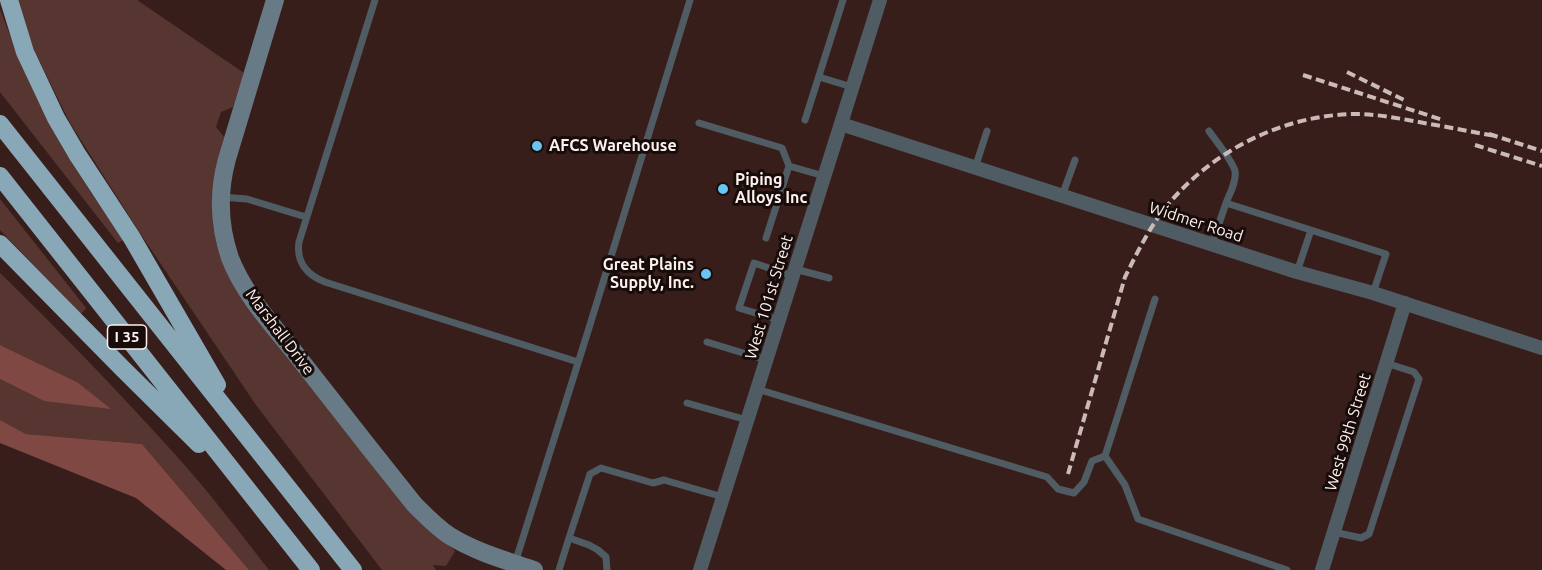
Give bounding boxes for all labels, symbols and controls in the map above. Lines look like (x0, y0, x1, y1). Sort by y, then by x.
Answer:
place label: AFCS Warehouse (549, 136, 677, 156)
marker: AFCS Warehouse (530, 139, 544, 153)
place label: Piping Alloys Inc (735, 170, 807, 208)
marker: Piping Alloys Inc (716, 182, 730, 196)
street label: Widmer Road (1147, 198, 1245, 246)
street label: West 101st Street (741, 233, 797, 361)
place label: Great Plains Supply, Inc. (603, 255, 694, 293)
marker: Great Plains Supply, Inc. (699, 267, 713, 281)
street label: Marshall Drive (242, 285, 318, 379)
road number: I 35 (108, 325, 146, 349)
street label: West 99th Street (1321, 371, 1375, 493)

